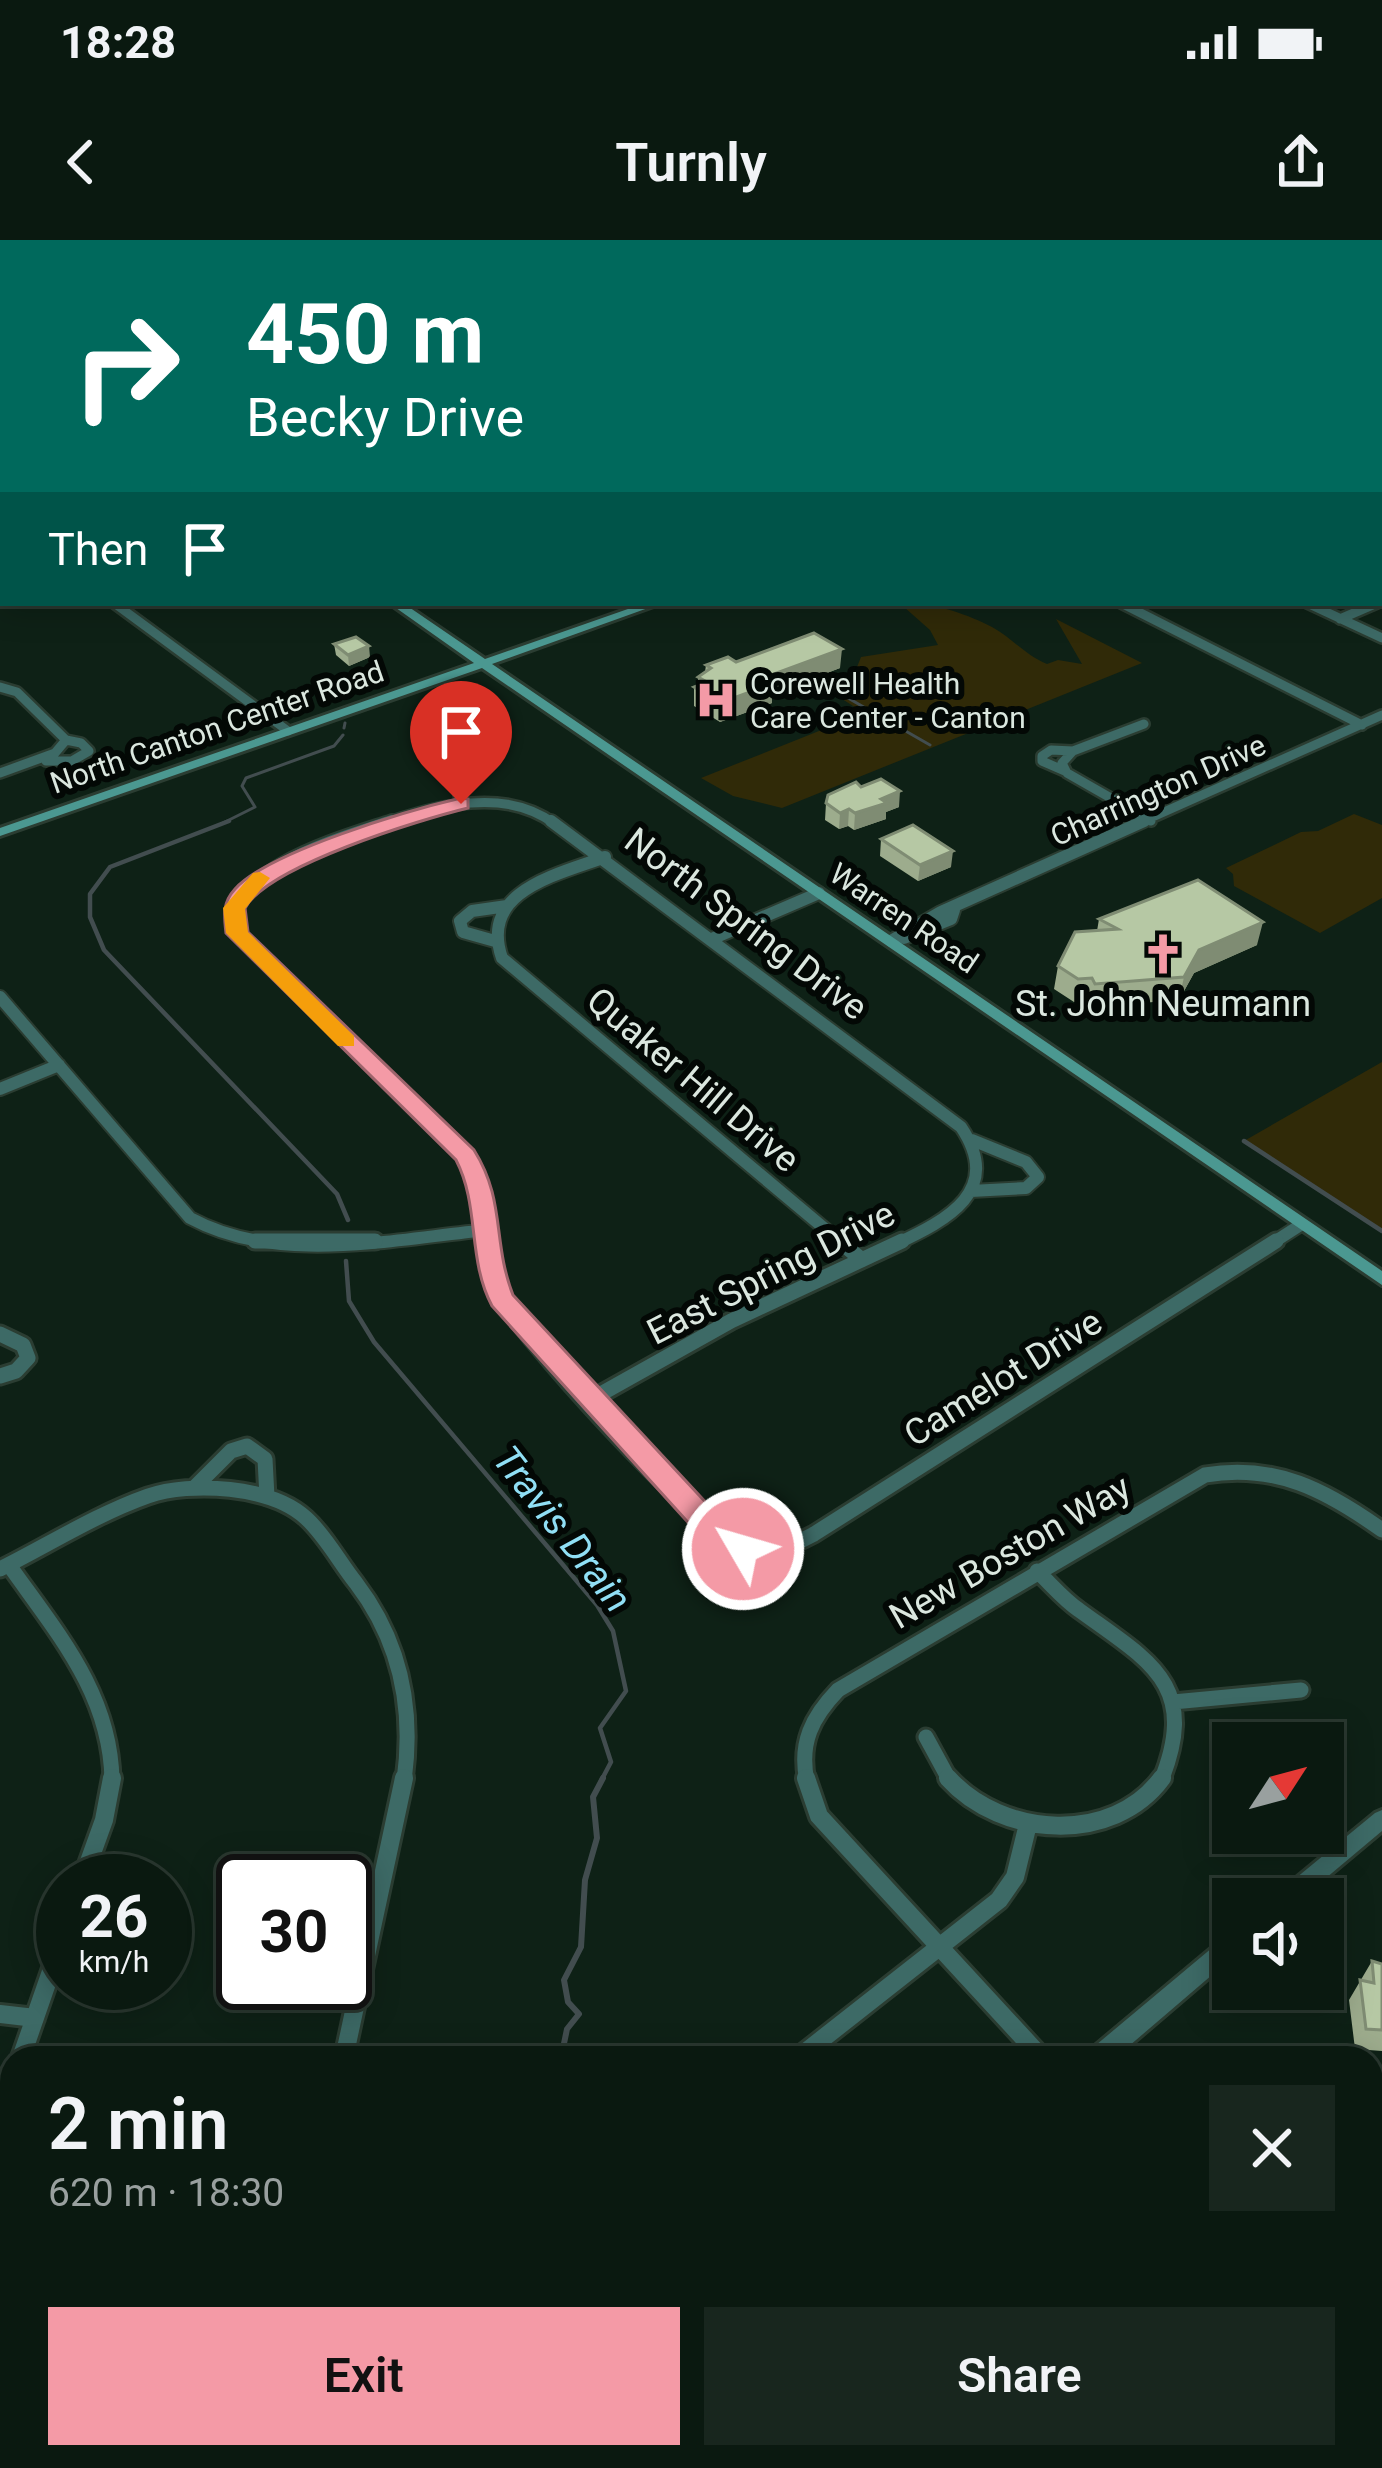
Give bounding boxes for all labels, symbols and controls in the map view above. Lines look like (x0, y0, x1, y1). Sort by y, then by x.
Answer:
text: 18:28 (60, 16, 176, 69)
icon: back (48, 129, 114, 195)
icon: share (1268, 129, 1334, 195)
text: Turnly (615, 131, 767, 194)
text: 450 m (246, 285, 484, 384)
icon: right (48, 288, 204, 444)
text: Becky Drive (246, 386, 524, 449)
icon: arrive (172, 516, 238, 582)
text: Then (48, 523, 148, 576)
street label: North Canton Center Road (46, 653, 388, 801)
place label: Corewell Health Care Center - Canton (750, 666, 1026, 735)
hospital icon: Corewell Health Care Center - Canton (693, 677, 739, 723)
pin (410, 681, 512, 804)
icon: arrive (428, 699, 494, 765)
street label: Charrington Drive (1045, 727, 1271, 853)
street label: North Spring Drive (617, 819, 875, 1029)
street label: Warren Road (823, 856, 985, 980)
church icon: St. John Neumann (1140, 931, 1186, 977)
street label: Quaker Hill Drive (578, 979, 808, 1181)
place label: St. John Neumann (1015, 983, 1311, 1025)
street label: East Spring Drive (640, 1193, 902, 1353)
street label: Camelot Drive (897, 1301, 1109, 1455)
water label: Travis Drain (483, 1437, 641, 1621)
street label: New Boston Way (882, 1466, 1138, 1638)
position arrow (680, 1486, 806, 1612)
north arrow (1212, 1722, 1344, 1854)
map controls (1212, 1722, 1344, 2010)
speed limit sign: 30 (216, 1854, 372, 2010)
button: sound (1212, 1878, 1344, 2010)
text: 26 (80, 1881, 148, 1952)
text: km/h (79, 1944, 149, 1979)
text: 2 min (48, 2082, 229, 2167)
button: close (1209, 2085, 1335, 2211)
text: 620 m · 18:30 (48, 2170, 284, 2216)
button: Exit (48, 2307, 680, 2445)
button: Share (704, 2307, 1335, 2445)

